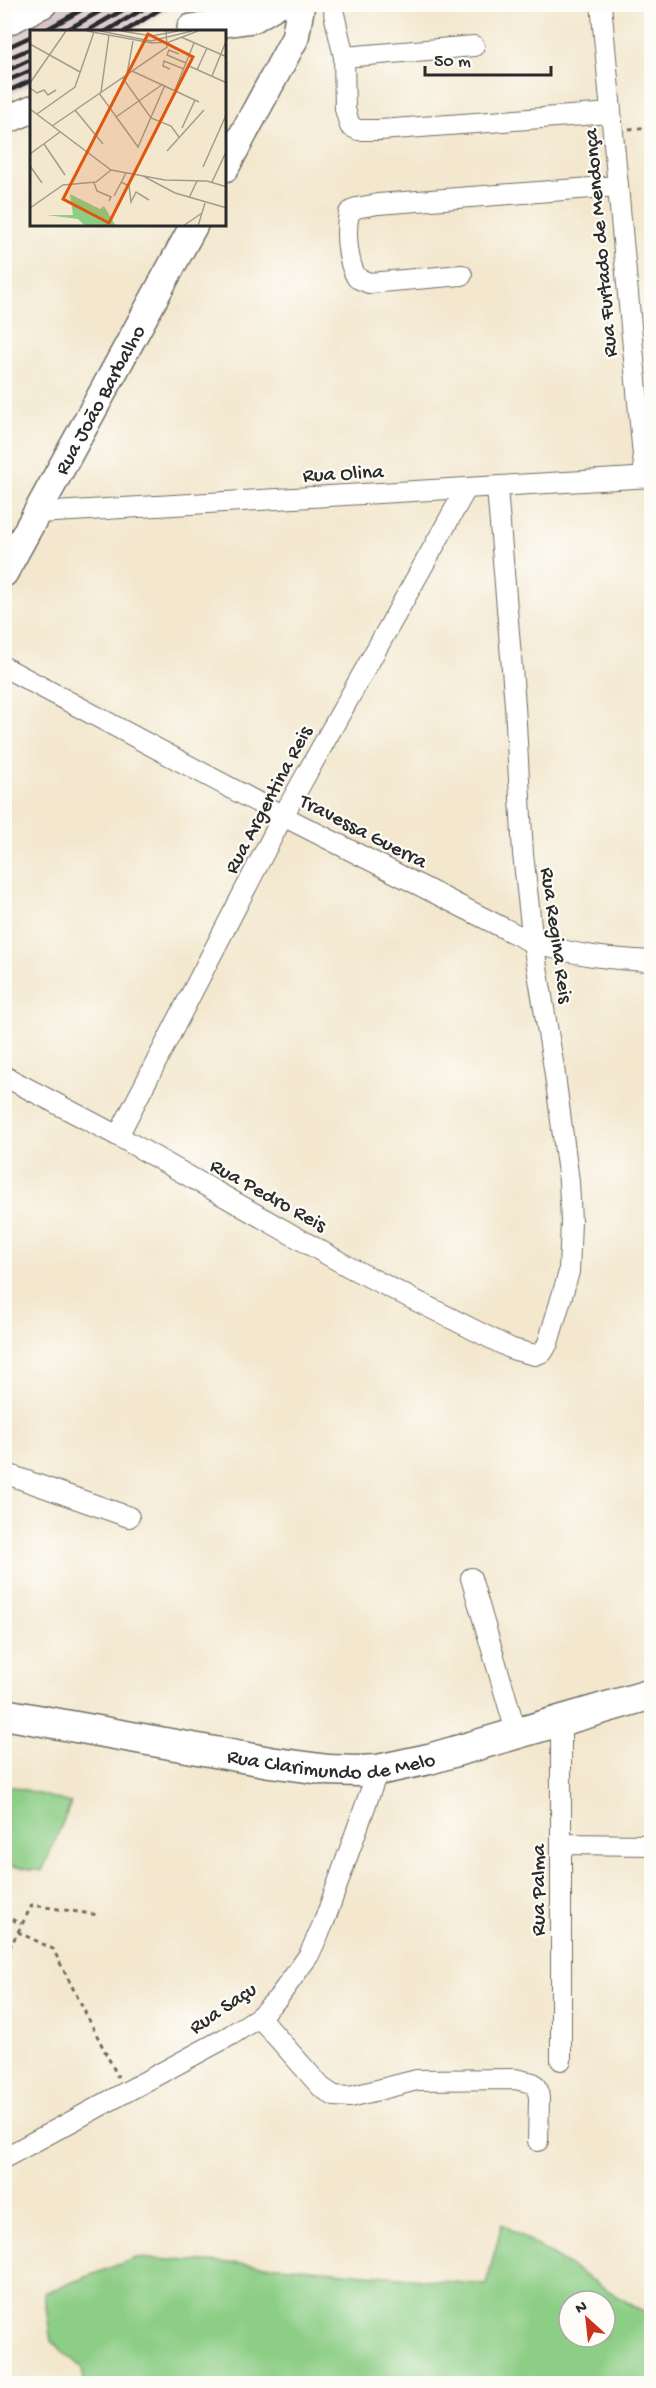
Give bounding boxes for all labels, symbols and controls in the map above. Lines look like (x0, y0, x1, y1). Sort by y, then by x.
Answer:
inset map (30, 30, 226, 226)
scale bar (425, 39, 551, 77)
text: 50 m (434, 52, 471, 73)
street label: Rua Furtado de Mendonça (580, 126, 625, 358)
street label: Rua João Barbalho (51, 322, 153, 480)
street label: Rua Olina (302, 461, 386, 490)
street label: Rua Argentina Reis (221, 721, 320, 879)
street label: Travessa Guerra (294, 790, 432, 877)
street label: Rua Regina Reis (533, 866, 577, 1006)
street label: Rua Pedro Reis (205, 1155, 331, 1240)
street label: Rua Clarimundo de Melo (225, 1746, 439, 1787)
street label: Rua Palma (528, 1843, 553, 1936)
street label: Rua Saçu (186, 1978, 263, 2041)
north arrow (557, 2289, 617, 2349)
text: N (573, 2298, 591, 2320)

